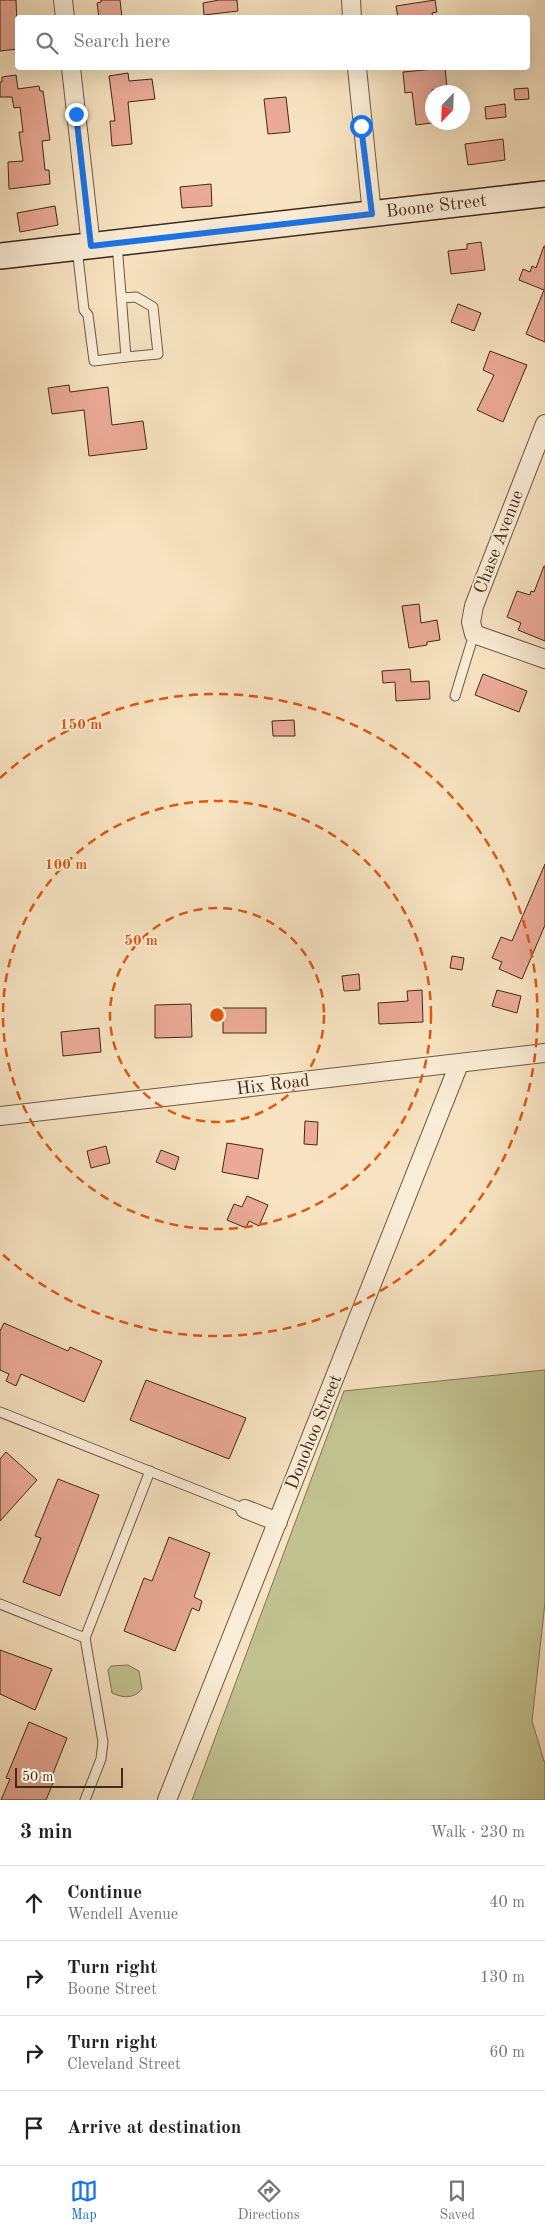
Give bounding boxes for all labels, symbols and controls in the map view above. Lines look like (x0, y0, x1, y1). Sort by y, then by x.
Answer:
search box (15, 15, 530, 70)
icon: search (33, 29, 61, 57)
text: Search here (73, 33, 170, 52)
north arrow (425, 85, 470, 130)
route end (65, 103, 88, 126)
route start (350, 115, 373, 138)
street label: Boone Street (385, 192, 487, 221)
street label: Chase Avenue (471, 488, 527, 596)
text: 150 m (60, 718, 102, 733)
text: 100 m (45, 858, 87, 873)
text: 50 m (124, 934, 158, 949)
centre of rings (208, 1006, 226, 1024)
street label: Hix Road (235, 1072, 311, 1098)
street label: Donohoo Street (283, 1372, 345, 1492)
scale bar (15, 1765, 122, 1788)
text: 50 m (22, 1770, 53, 1784)
text: 3 min (20, 1822, 73, 1843)
text: Walk · 230 m (430, 1825, 525, 1841)
text: Continue (67, 1884, 142, 1903)
icon: ahead (20, 1889, 48, 1917)
text: 40 m (489, 1895, 525, 1911)
text: Wendell Avenue (67, 1907, 178, 1923)
text: Turn right (67, 1959, 157, 1978)
icon: right (20, 1964, 48, 1992)
text: 130 m (480, 1970, 525, 1986)
text: Boone Street (67, 1982, 157, 1998)
text: Turn right (67, 2034, 157, 2053)
icon: right (20, 2039, 48, 2067)
text: 60 m (489, 2045, 525, 2061)
text: Cleveland Street (67, 2057, 181, 2073)
icon: arrive (20, 2114, 48, 2142)
text: Arrive at destination (67, 2119, 241, 2138)
tab: Map (70, 2177, 98, 2224)
tab: Directions (238, 2177, 300, 2224)
tab: Saved (439, 2177, 475, 2224)

